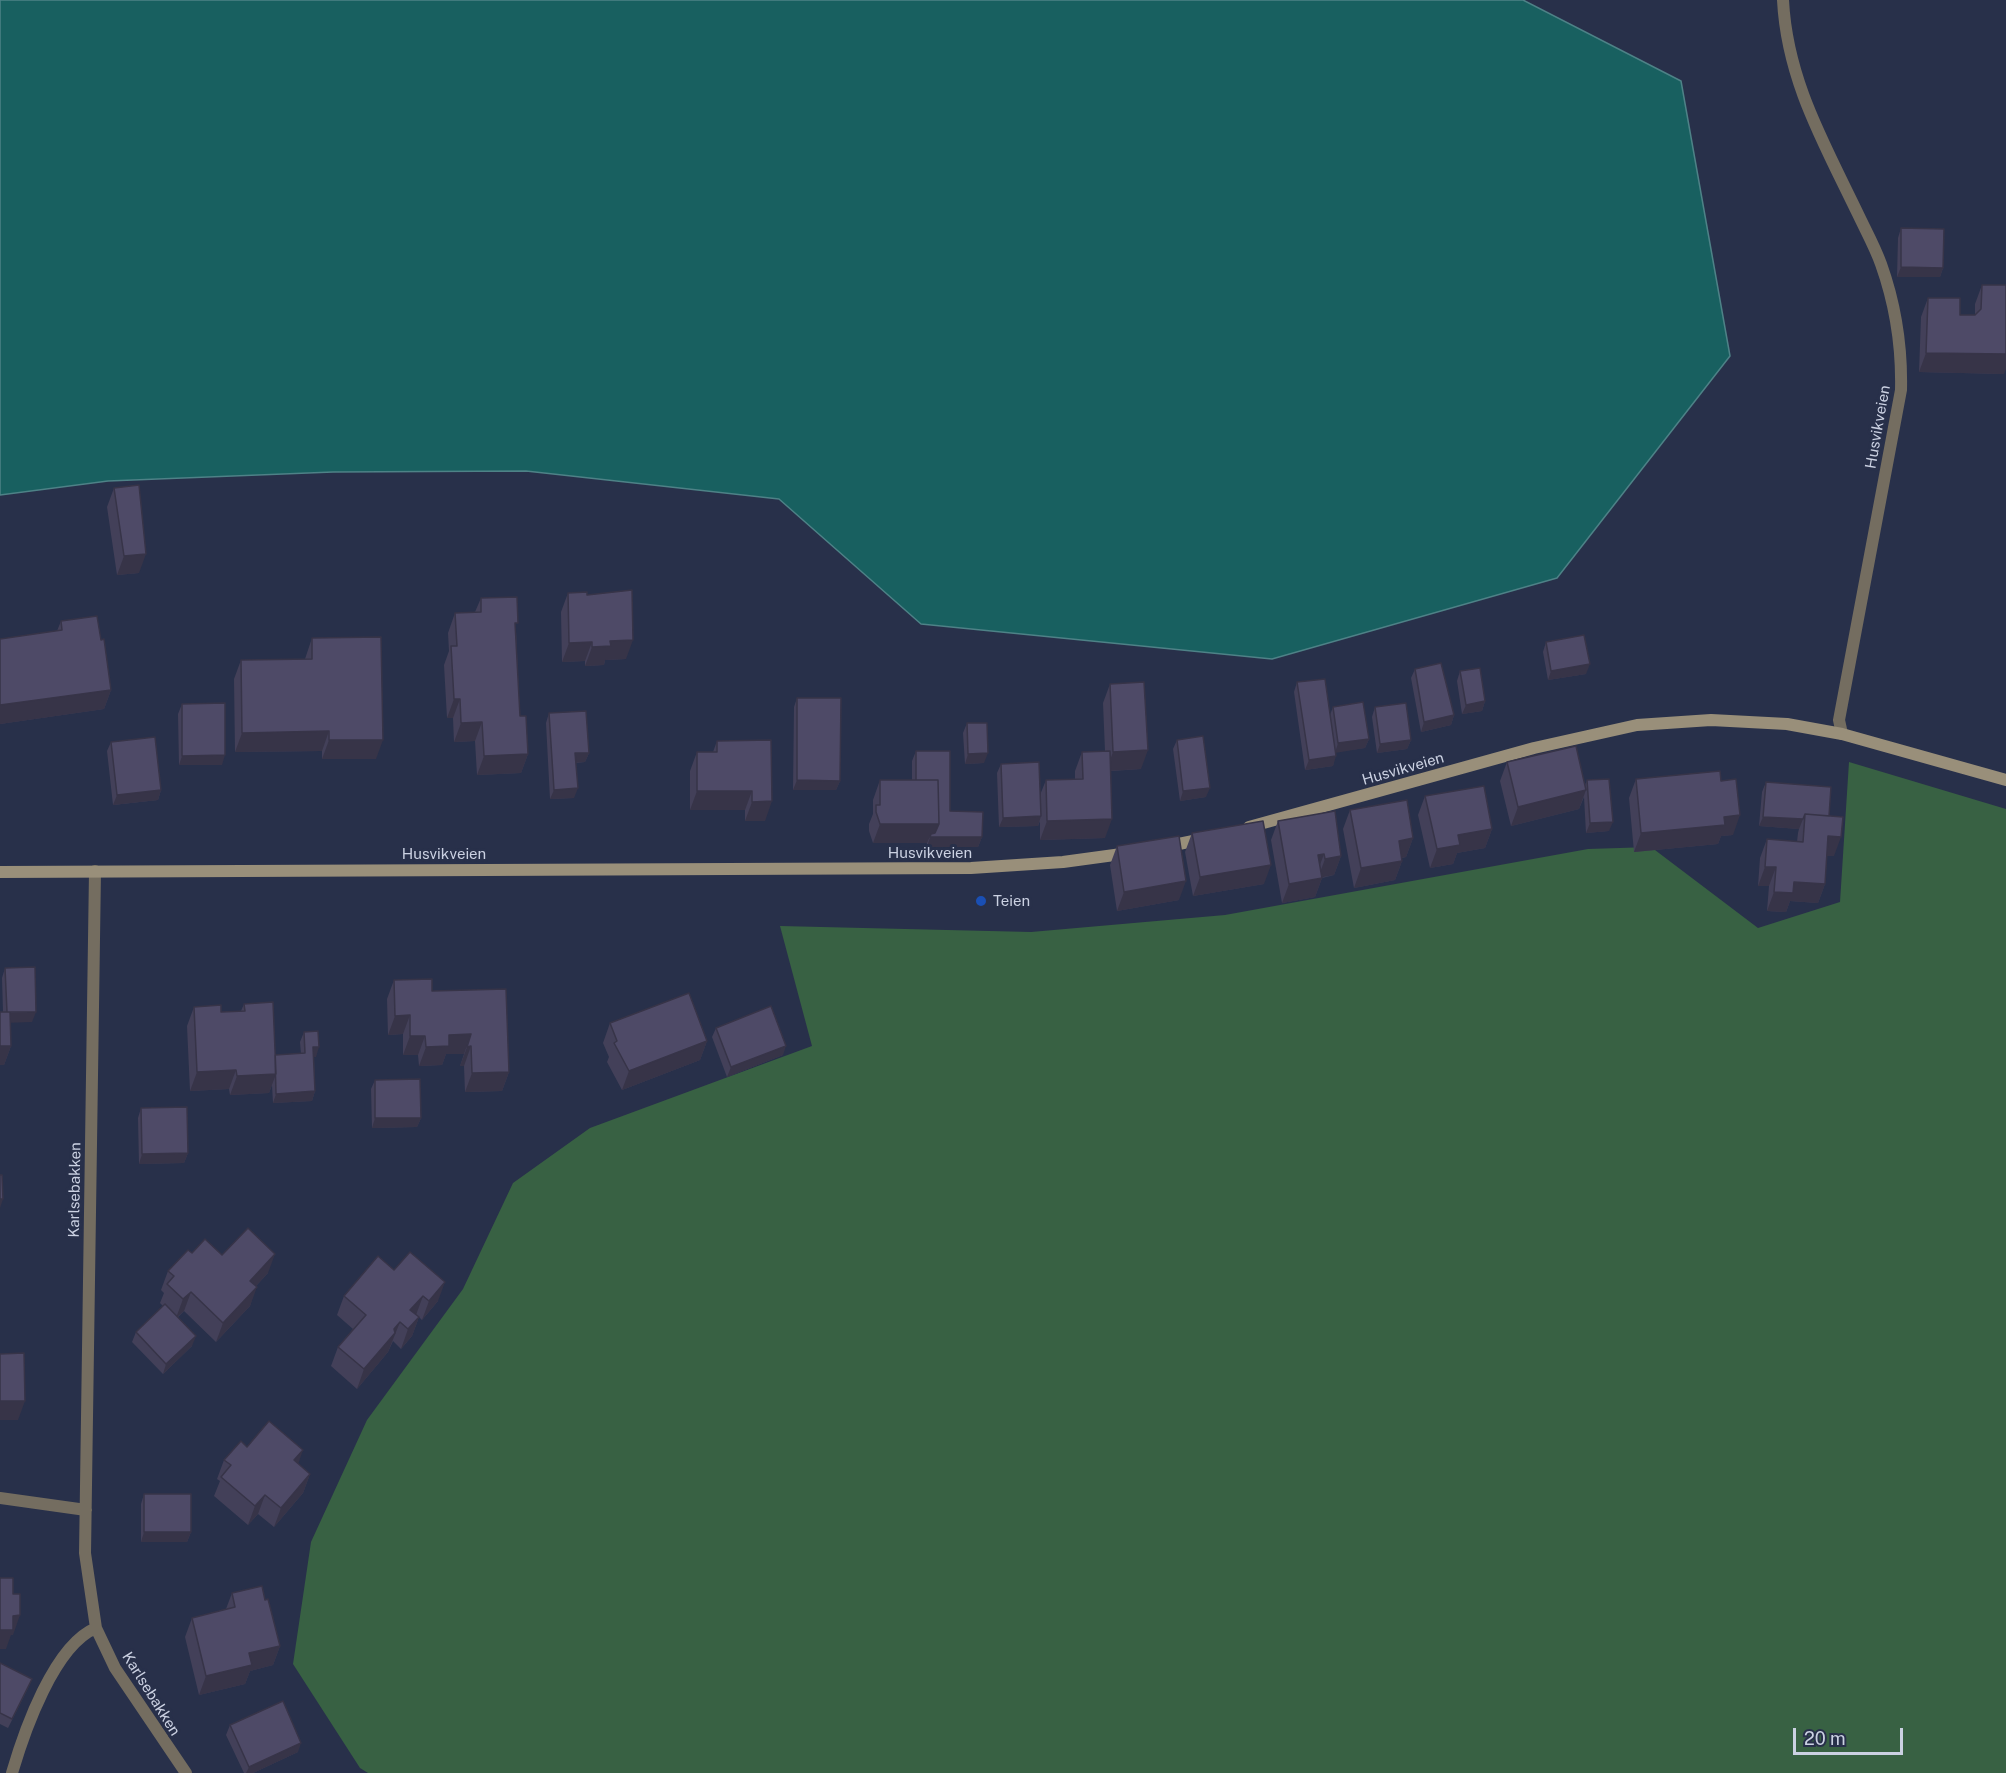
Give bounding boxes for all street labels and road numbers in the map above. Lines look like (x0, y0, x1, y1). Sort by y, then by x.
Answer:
street label: Husvikveien (1862, 384, 1894, 470)
street label: Husvikveien (1360, 749, 1446, 789)
street label: Husvikveien (888, 844, 972, 862)
street label: Husvikveien (402, 845, 486, 863)
street label: Karlsebakken (65, 1142, 85, 1238)
street label: Karlsebakken (118, 1649, 184, 1739)

